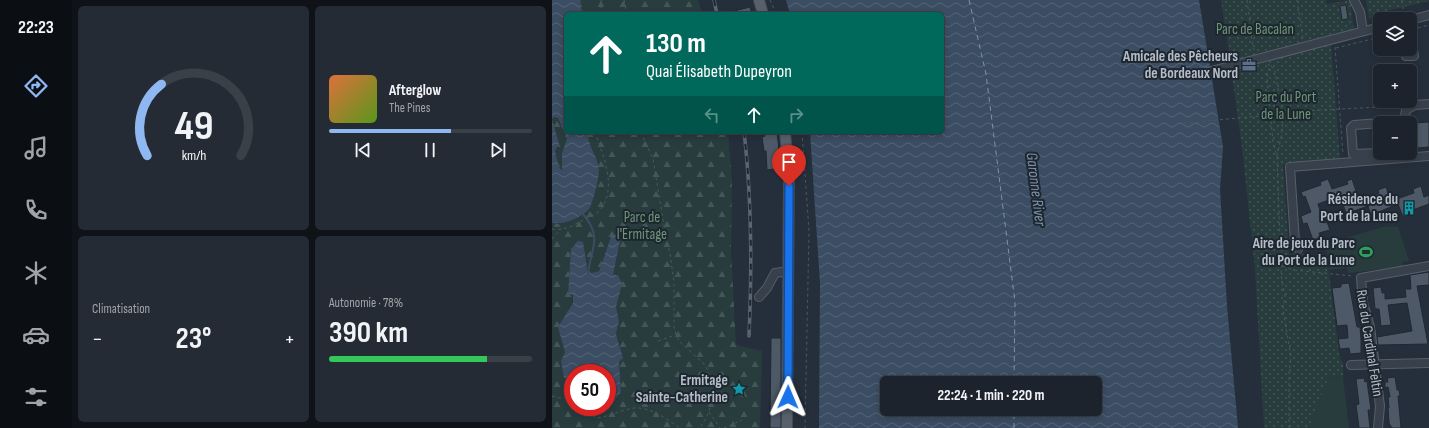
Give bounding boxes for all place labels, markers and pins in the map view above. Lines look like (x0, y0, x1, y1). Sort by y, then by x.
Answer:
place label: Amicale des Pêcheurs de Bordeaux Nord (1122, 47, 1238, 83)
office icon: Amicale des Pêcheurs de Bordeaux Nord (1241, 57, 1257, 73)
pin (772, 145, 806, 186)
place label: Résidence du Port de la Lune (1320, 190, 1398, 226)
building icon: Résidence du Port de la Lune (1401, 200, 1417, 216)
place label: Aire de jeux du Parc du Port de la Lune (1252, 234, 1355, 270)
sports icon: Aire de jeux du Parc du Port de la Lune (1358, 244, 1374, 260)
place label: Ermitage Sainte-Catherine (636, 371, 728, 407)
place icon: Ermitage Sainte-Catherine (731, 381, 747, 397)

